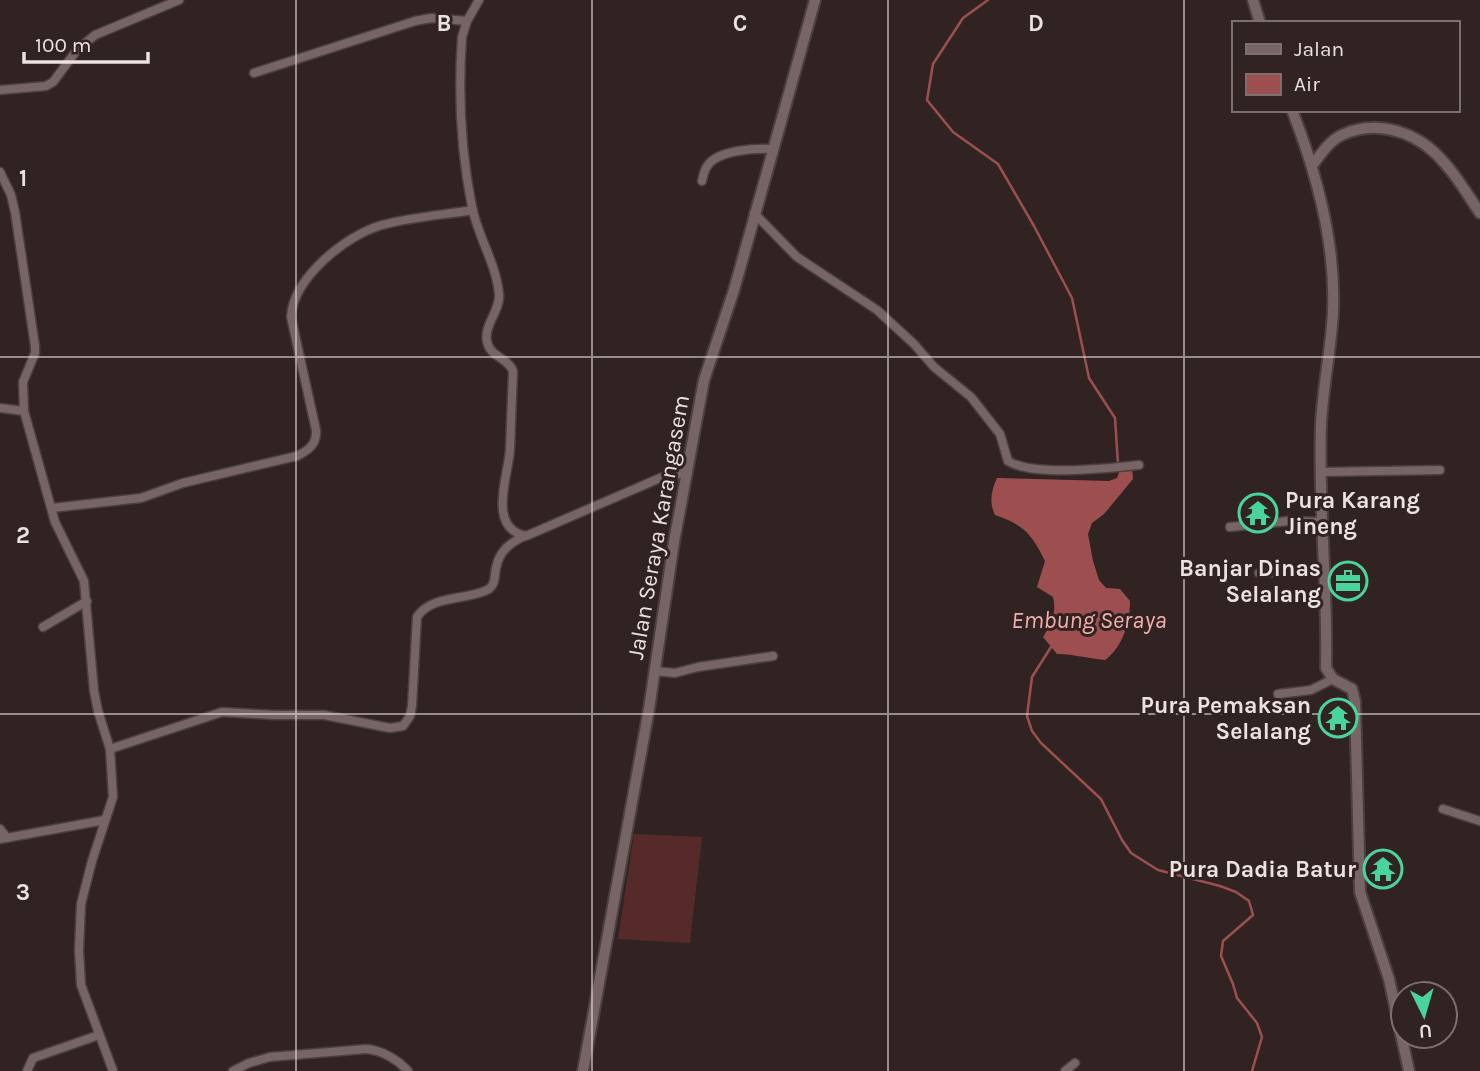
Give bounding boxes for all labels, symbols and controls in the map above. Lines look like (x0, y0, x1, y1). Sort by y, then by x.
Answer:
text: B (437, 10, 451, 37)
text: C (733, 10, 747, 37)
text: D (1028, 10, 1044, 37)
scale bar (24, 21, 149, 65)
legend (1232, 21, 1459, 112)
text: 100 m (35, 33, 92, 57)
text: Jalan (1294, 37, 1344, 61)
text: Air (1294, 72, 1320, 96)
text: 1 (19, 165, 27, 192)
street label: Jalan Seraya Karangasem (622, 393, 695, 662)
place label: Pura Karang Jineng (1285, 487, 1420, 540)
temple icon: Pura Karang Jineng (1237, 492, 1279, 534)
text: 2 (16, 522, 30, 549)
place label: Banjar Dinas Selalang (1179, 555, 1321, 608)
office icon: Banjar Dinas Selalang (1327, 560, 1369, 602)
water label: Embung Seraya (1011, 606, 1167, 634)
place label: Pura Pemaksan Selalang (1141, 692, 1311, 745)
temple icon: Pura Pemaksan Selalang (1317, 697, 1359, 739)
temple icon: Pura Dadia Batur (1362, 848, 1404, 890)
place label: Pura Dadia Batur (1169, 856, 1356, 883)
text: 3 (16, 879, 30, 906)
north arrow (1389, 980, 1459, 1050)
text: U (1418, 1019, 1433, 1042)

